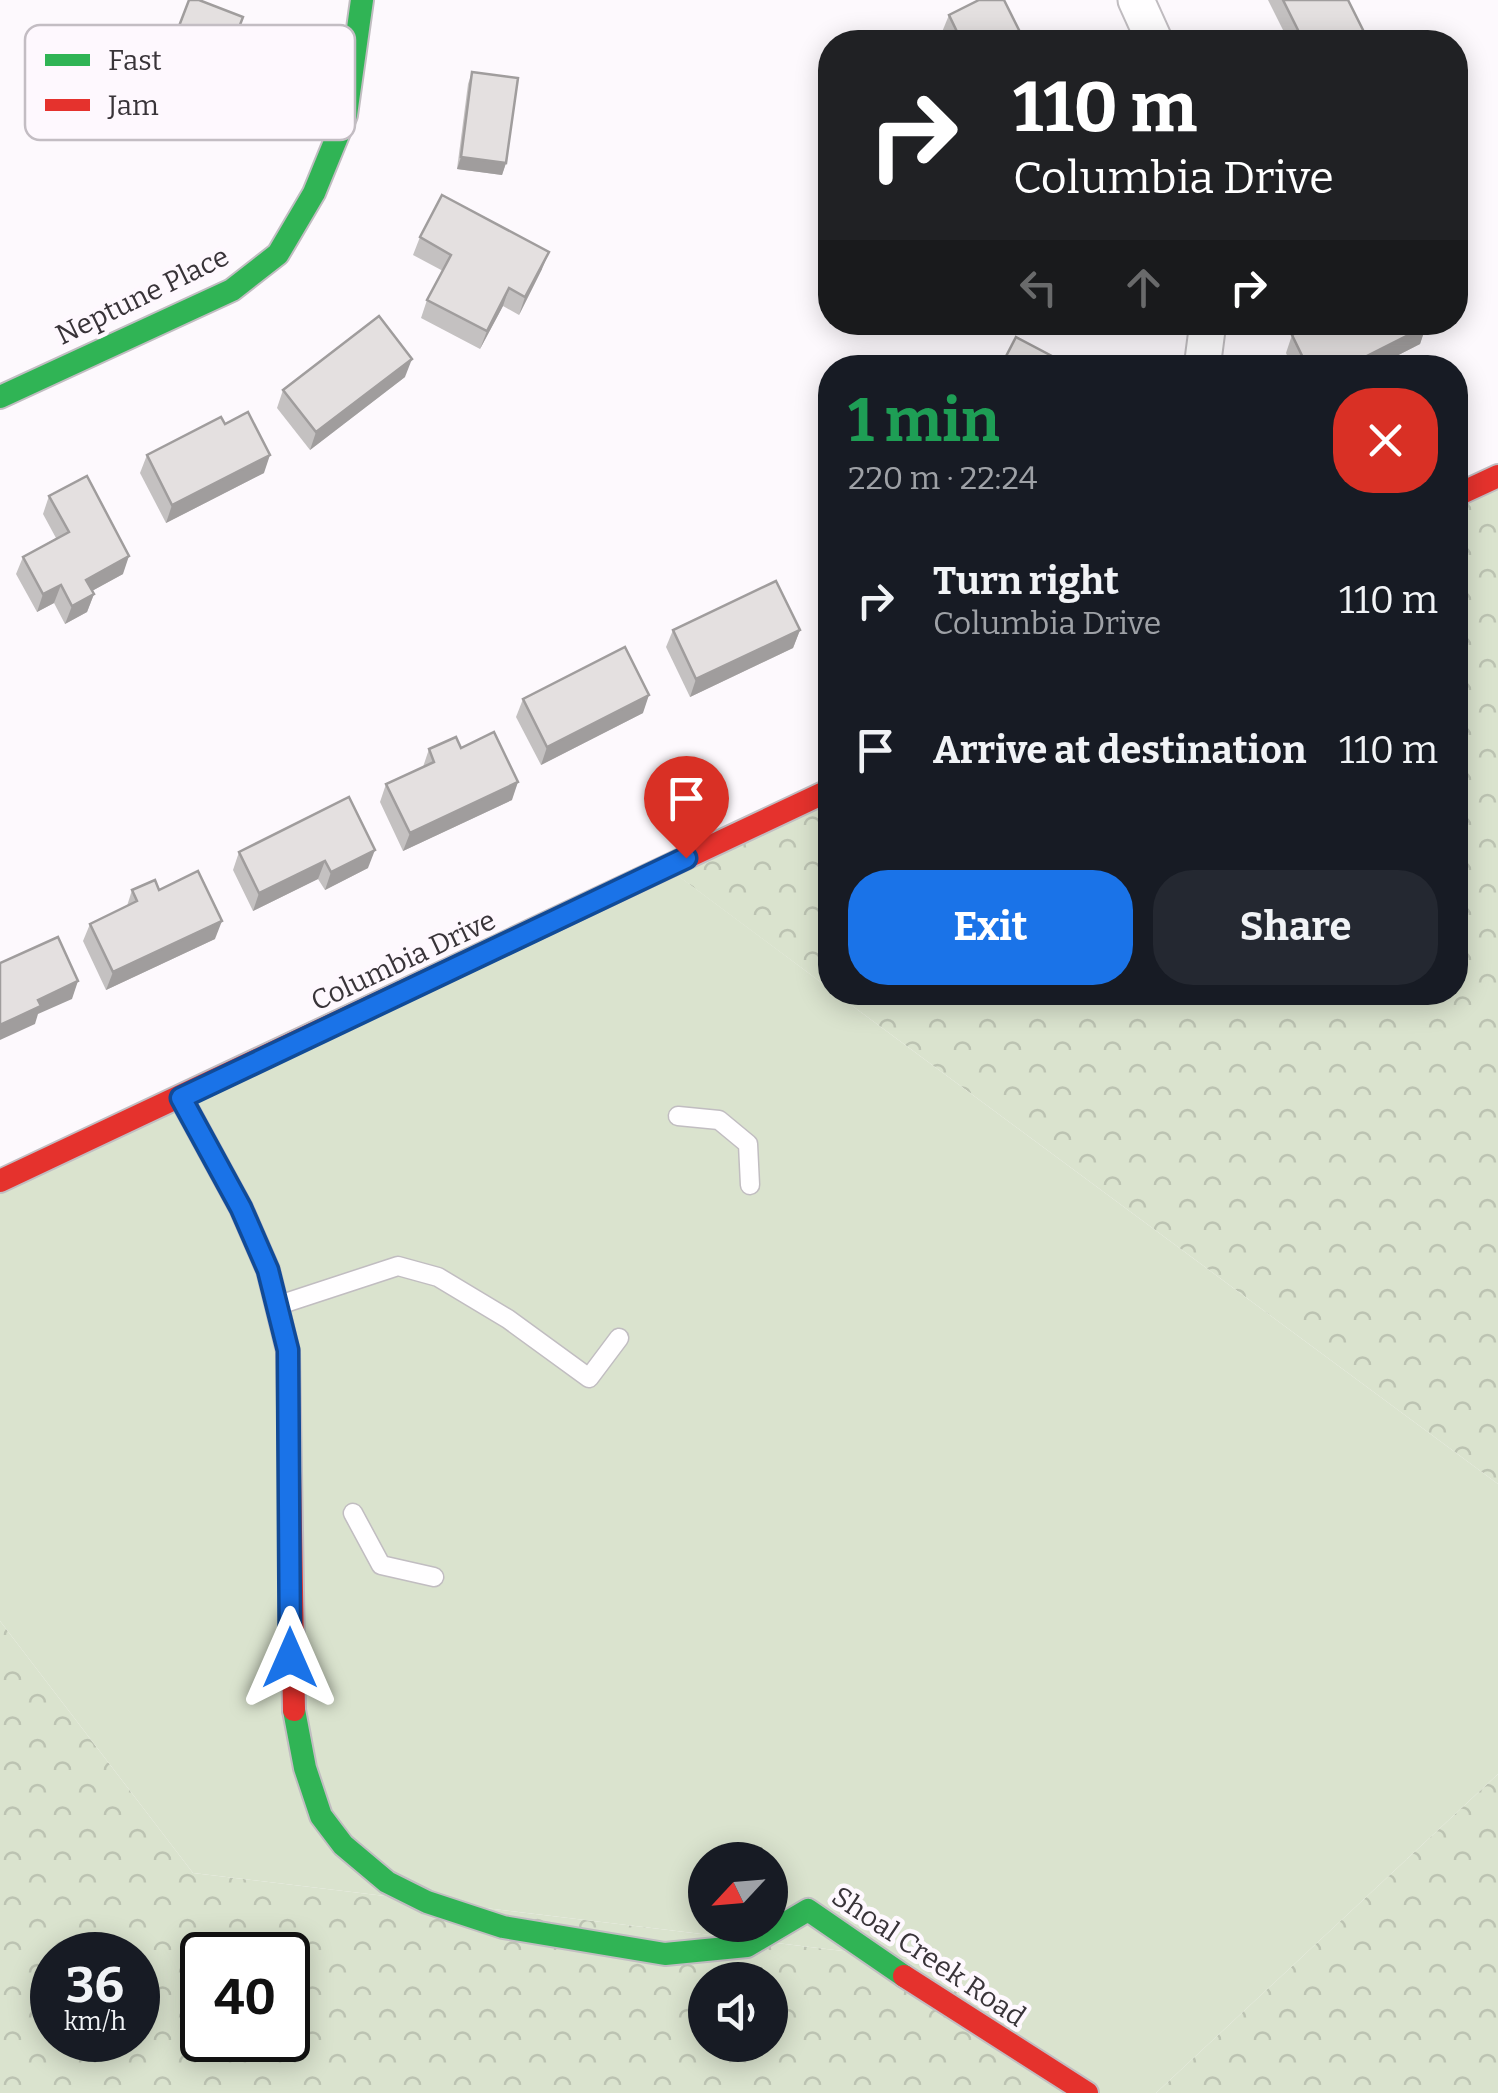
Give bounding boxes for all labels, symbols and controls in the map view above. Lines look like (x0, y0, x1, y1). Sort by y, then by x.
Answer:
legend (25, 25, 355, 140)
text: Fast (108, 44, 162, 77)
text: 110 m (1013, 66, 1197, 150)
icon: right (848, 70, 978, 200)
text: Jam (107, 89, 159, 122)
text: Columbia Drive (1013, 151, 1334, 205)
street label: Neptune Place (50, 239, 234, 352)
icon: left (1011, 260, 1066, 315)
icon: ahead (1116, 260, 1171, 315)
icon: right (1221, 260, 1276, 315)
text: 1 min (848, 385, 1000, 457)
button: close (1333, 388, 1438, 493)
text: 220 m · 22:24 (848, 459, 1037, 497)
text: Turn right (933, 558, 1119, 604)
icon: right (848, 573, 903, 628)
text: 110 m (1339, 577, 1438, 623)
text: Columbia Drive (933, 604, 1161, 642)
icon: arrive (848, 723, 903, 778)
text: Arrive at destination (933, 727, 1306, 773)
text: 110 m (1339, 727, 1438, 773)
pin (644, 756, 729, 859)
icon: arrive (659, 771, 714, 826)
button: Exit (848, 870, 1133, 985)
button: Share (1153, 870, 1438, 985)
street label: Columbia Drive (306, 903, 501, 1018)
position arrow (238, 1606, 342, 1710)
north arrow (688, 1842, 788, 1942)
map controls (688, 1842, 788, 2062)
street label: Shoal Creek Road (826, 1879, 1032, 2033)
speed limit sign: 40 (180, 1932, 310, 2062)
text: 36 (66, 1955, 124, 2015)
button: sound (688, 1962, 788, 2062)
text: km/h (64, 2007, 126, 2037)

